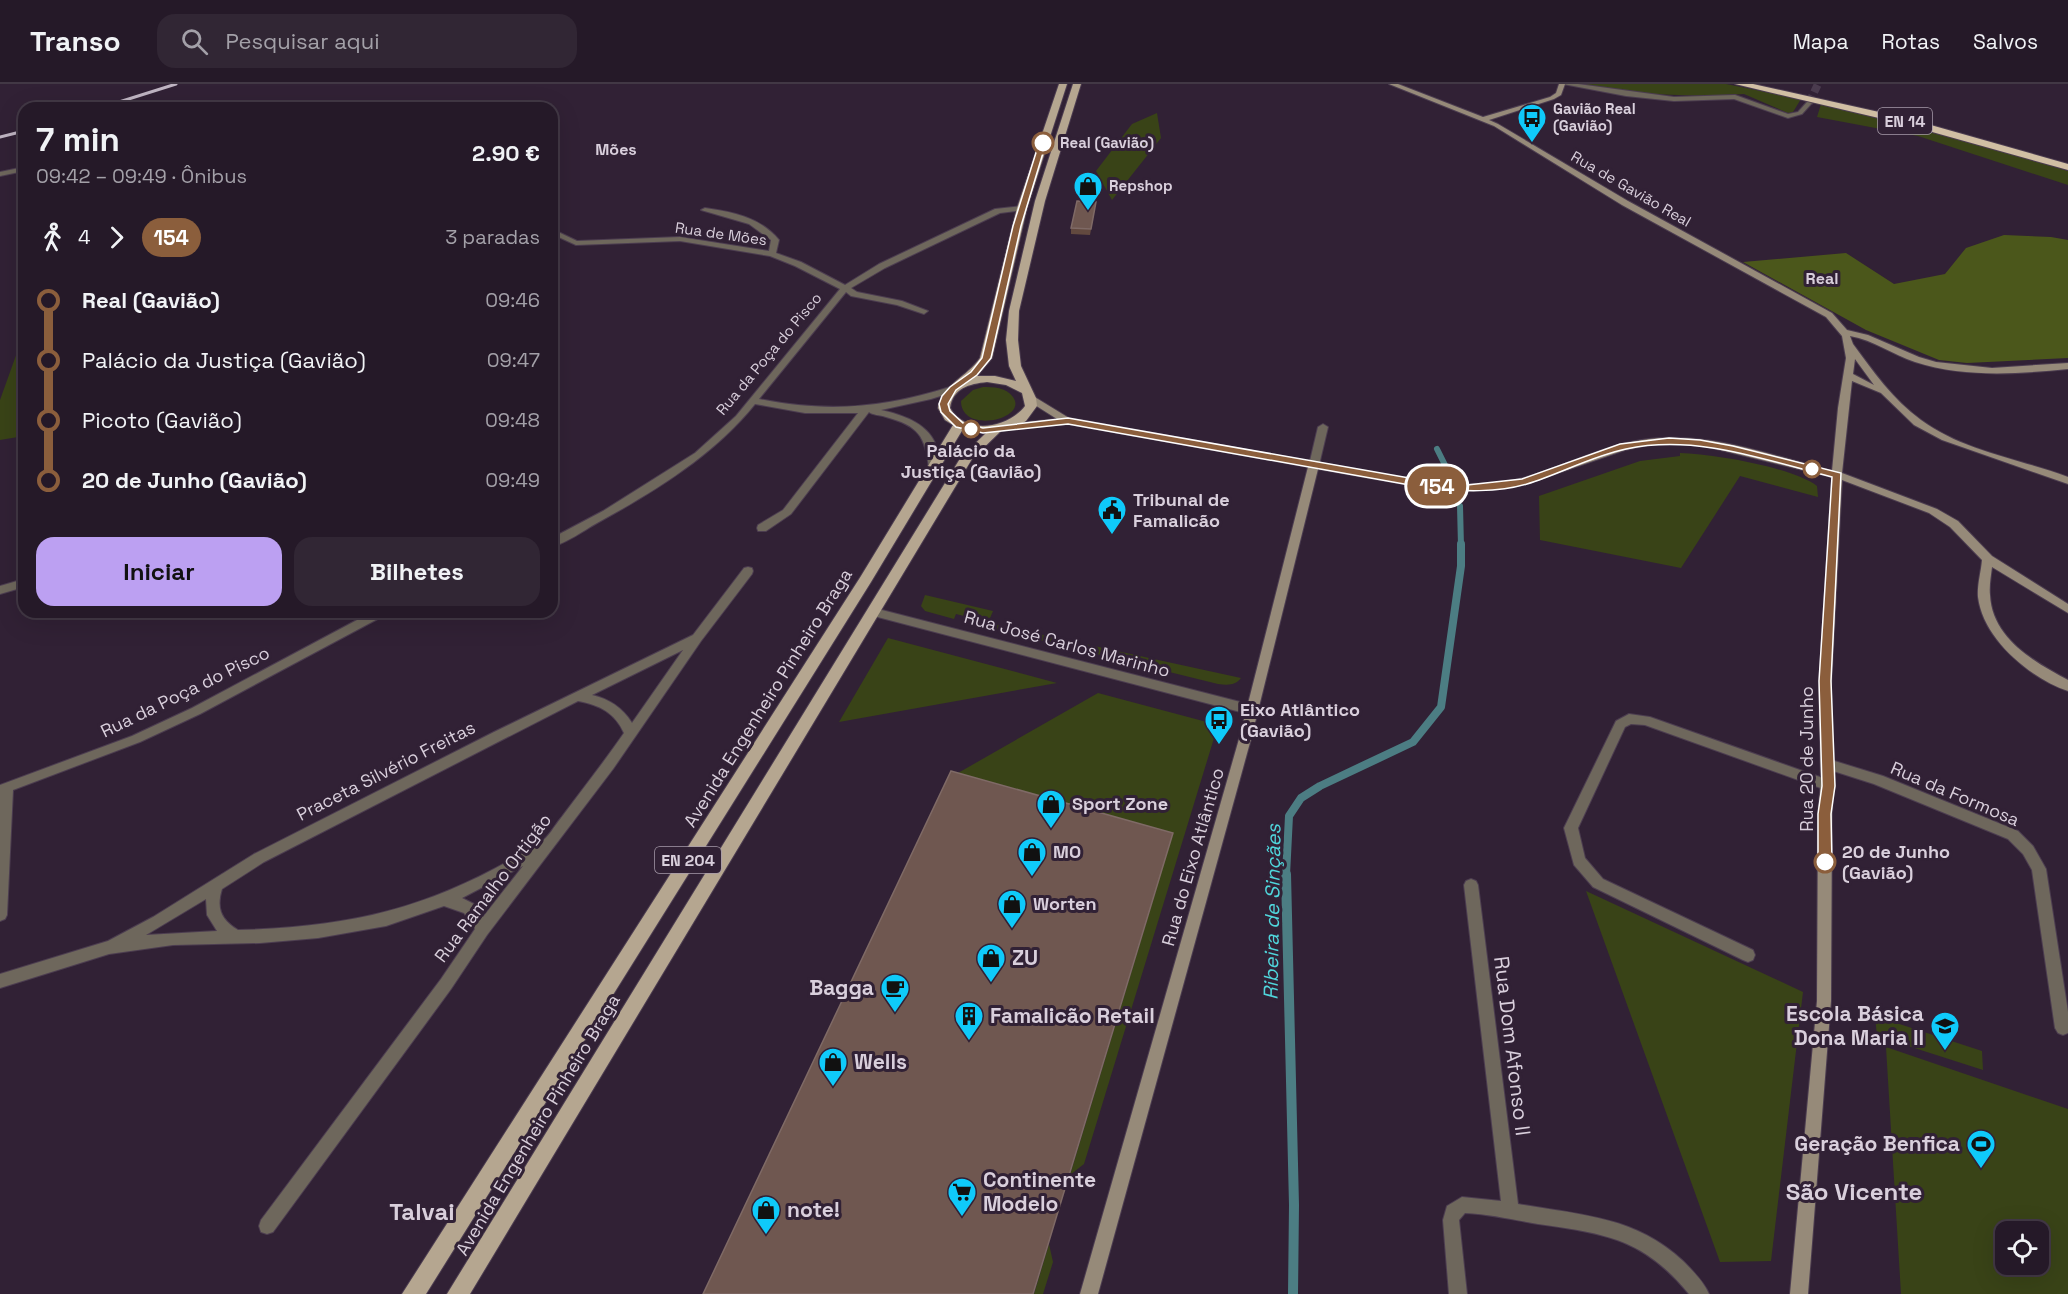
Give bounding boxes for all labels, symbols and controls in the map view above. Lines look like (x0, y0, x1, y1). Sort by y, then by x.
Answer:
search box (157, 14, 577, 68)
text: Transo (30, 23, 121, 59)
icon: search (178, 25, 211, 58)
text: Pesquisar aqui (226, 27, 380, 55)
text: Mapa (1793, 28, 1848, 55)
text: Rotas (1881, 28, 1940, 55)
text: Salvos (1973, 28, 2038, 55)
place label: Gavião Real (Gavião) (1553, 99, 1636, 135)
bus stop icon: Gavião Real (Gavião) (1516, 102, 1548, 144)
road number: EN 14 (1878, 108, 1932, 134)
text: 7 min (36, 119, 120, 161)
marker: Real (Gavião) (1032, 132, 1054, 154)
place label: Real (Gavião) (1060, 133, 1154, 152)
text: 2.90 € (472, 139, 540, 167)
district label: Mões (595, 139, 637, 160)
street label: Rua de Gavião Real (1568, 146, 1695, 231)
text: 09:42 – 09:49 · Ônibus (36, 163, 247, 189)
shop icon: Repshop (1072, 170, 1104, 212)
place label: Repshop (1109, 176, 1173, 195)
street label: Rua de Mões (674, 218, 768, 249)
icon: walk (36, 221, 69, 254)
icon: forward (100, 221, 133, 254)
text: 4 (78, 224, 91, 250)
text: 154 (154, 224, 189, 251)
text: 3 paradas (445, 224, 540, 250)
district label: Real (1806, 268, 1838, 289)
text: Real (Gavião) (82, 286, 220, 314)
text: 09:46 (485, 287, 540, 313)
street label: Rua da Poça do Pisco (712, 288, 826, 419)
text: Palácio da Justiça (Gavião) (82, 346, 366, 374)
text: 09:47 (487, 347, 540, 373)
text: Picoto (Gavião) (82, 406, 242, 434)
text: 09:48 (485, 407, 540, 433)
marker: Palácio da Justiça (Gavião) (962, 420, 980, 438)
place label: Palácio da Justiça (Gavião) (901, 439, 1041, 483)
unlabelled marker (1803, 460, 1821, 478)
text: 20 de Junho (Gavião) (82, 466, 307, 494)
line badge: 154 (1402, 466, 1472, 506)
text: 09:49 (485, 467, 540, 493)
text: 154 (1419, 473, 1455, 500)
place label: Tribunal de Famalicão (1133, 488, 1230, 532)
public building icon: Tribunal de Famalicão (1096, 494, 1128, 536)
button: Iniciar (36, 537, 282, 606)
button: Bilhetes (294, 537, 540, 606)
street label: Avenida Engenheiro Pinheiro Braga (678, 564, 857, 831)
street label: Rua José Carlos Marinho (962, 605, 1173, 682)
street label: Rua da Poça do Pisco (96, 641, 273, 742)
street label: Rua 20 de Junho (1795, 686, 1818, 832)
place label: Eixo Atlântico (Gavião) (1240, 698, 1360, 742)
bus stop icon: Eixo Atlântico (Gavião) (1203, 704, 1235, 746)
street label: Praceta Silvério Freitas (292, 715, 479, 826)
street label: Rua da Formosa (1887, 756, 2023, 831)
street label: Rua do Eixo Atlântico (1156, 765, 1229, 949)
shop icon: Sport Zone (1035, 788, 1067, 830)
place label: Sport Zone (1072, 792, 1168, 815)
street label: Rua Ramalho Ortigão (429, 809, 556, 967)
water label: Ribeira de Sinçães (1257, 822, 1287, 1000)
shop icon: MO (1016, 836, 1048, 878)
place label: MO (1053, 840, 1081, 863)
place label: 20 de Junho (Gavião) (1842, 840, 1950, 884)
road number: EN 204 (655, 847, 721, 873)
marker: 20 de Junho (Gavião) (1814, 851, 1836, 873)
shop icon: Worten (996, 888, 1028, 930)
place label: Worten (1033, 892, 1097, 915)
shop icon: ZU (975, 942, 1007, 984)
place label: ZU (1012, 944, 1038, 971)
street label: Rua Dom Afonso II (1488, 955, 1537, 1137)
cafe icon: Bagga (879, 972, 911, 1014)
place label: Bagga (809, 974, 874, 1001)
street label: Avenida Engenheiro Pinheiro Braga (450, 990, 625, 1260)
building icon: Famalicão Retail (953, 1000, 985, 1042)
place label: Escola Básica Dona Maria II (1786, 1000, 1924, 1051)
place label: Famalicão Retail (990, 1002, 1155, 1029)
school or university icon: Escola Básica Dona Maria II (1929, 1010, 1961, 1052)
shop icon: Wells (817, 1046, 849, 1088)
place label: Wells (854, 1048, 907, 1075)
sports icon: Geração Benfica (1965, 1128, 1997, 1170)
place label: Geração Benfica (1794, 1130, 1960, 1157)
place label: Continente Modelo (983, 1166, 1096, 1217)
supermarket icon: Continente Modelo (946, 1176, 978, 1218)
district label: São Vicente (1786, 1176, 1922, 1207)
shop icon: note! (750, 1194, 782, 1236)
district label: Talvai (389, 1196, 455, 1227)
place label: note! (787, 1196, 840, 1223)
map controls (1995, 1221, 2049, 1275)
button: locate (1995, 1221, 2049, 1275)

